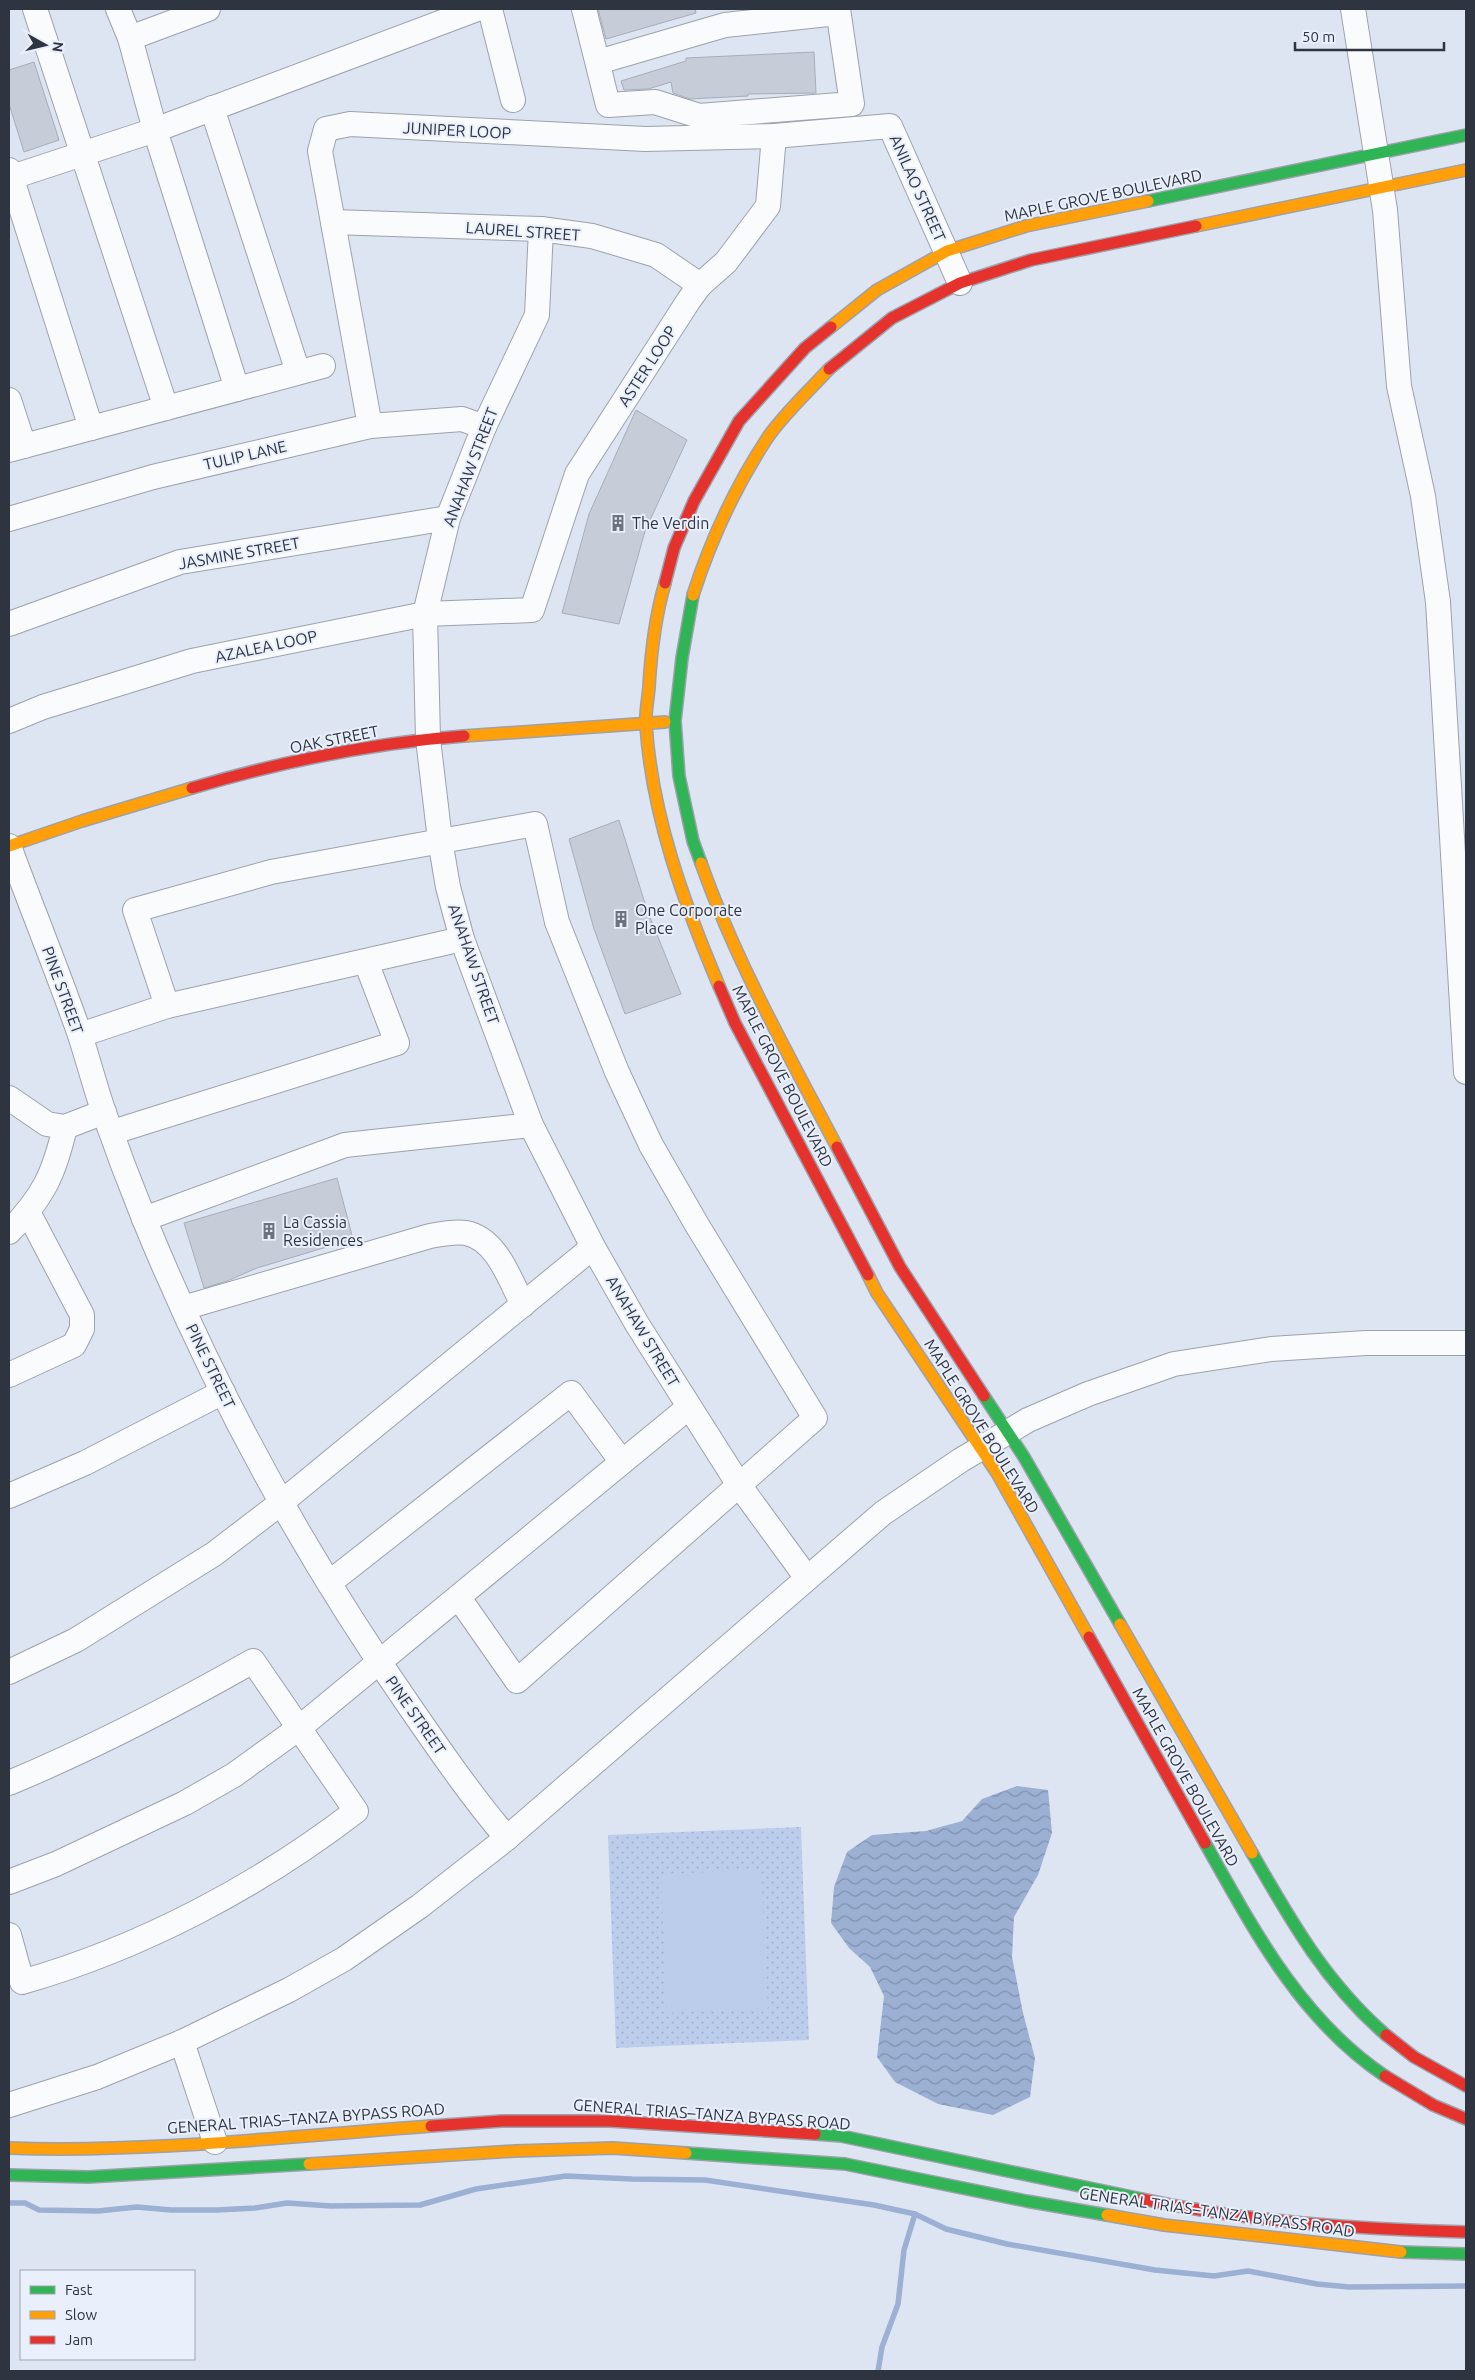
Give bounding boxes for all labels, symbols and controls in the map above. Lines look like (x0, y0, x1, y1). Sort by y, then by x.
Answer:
north arrow (20, 20, 70, 70)
scale bar (1295, 20, 1444, 52)
text: 50 m (1302, 28, 1335, 45)
text: N (49, 41, 67, 53)
street label: JUNIPER LOOP (402, 118, 512, 142)
street label: ANILAO STREET (886, 132, 950, 244)
street label: MAPLE GROVE BOULEVARD (1002, 165, 1204, 225)
street label: LAUREL STREET (465, 218, 581, 244)
street label: ASTER LOOP (614, 322, 680, 410)
street label: ANAHAW STREET (439, 405, 501, 529)
street label: TULIP LANE (202, 437, 288, 473)
building icon: The Verdin (608, 513, 628, 533)
place label: The Verdin (632, 514, 709, 532)
street label: JASMINE STREET (177, 533, 301, 573)
street label: AZALEA LOOP (213, 626, 319, 666)
street label: OAK STREET (288, 722, 380, 756)
street label: ANAHAW STREET (445, 901, 503, 1027)
place label: One Corporate Place (635, 901, 742, 937)
building icon: One Corporate Place (611, 909, 631, 929)
street label: PINE STREET (39, 944, 87, 1036)
street label: MAPLE GROVE BOULEVARD (729, 982, 837, 1170)
place label: La Cassia Residences (283, 1213, 363, 1249)
building icon: La Cassia Residences (259, 1221, 279, 1241)
street label: ANAHAW STREET (603, 1272, 683, 1390)
street label: PINE STREET (183, 1321, 239, 1411)
street label: MAPLE GROVE BOULEVARD (921, 1336, 1043, 1516)
street label: PINE STREET (382, 1672, 450, 1758)
street label: MAPLE GROVE BOULEVARD (1129, 1684, 1243, 1870)
street label: GENERAL TRIAS–TANZA BYPASS ROAD (573, 2095, 851, 2133)
street label: GENERAL TRIAS–TANZA BYPASS ROAD (167, 2099, 445, 2137)
street label: GENERAL TRIAS–TANZA BYPASS ROAD (1078, 2184, 1356, 2240)
legend (20, 2270, 195, 2360)
text: Fast (65, 2281, 93, 2298)
text: Slow (65, 2306, 98, 2323)
text: Jam (65, 2331, 93, 2348)

